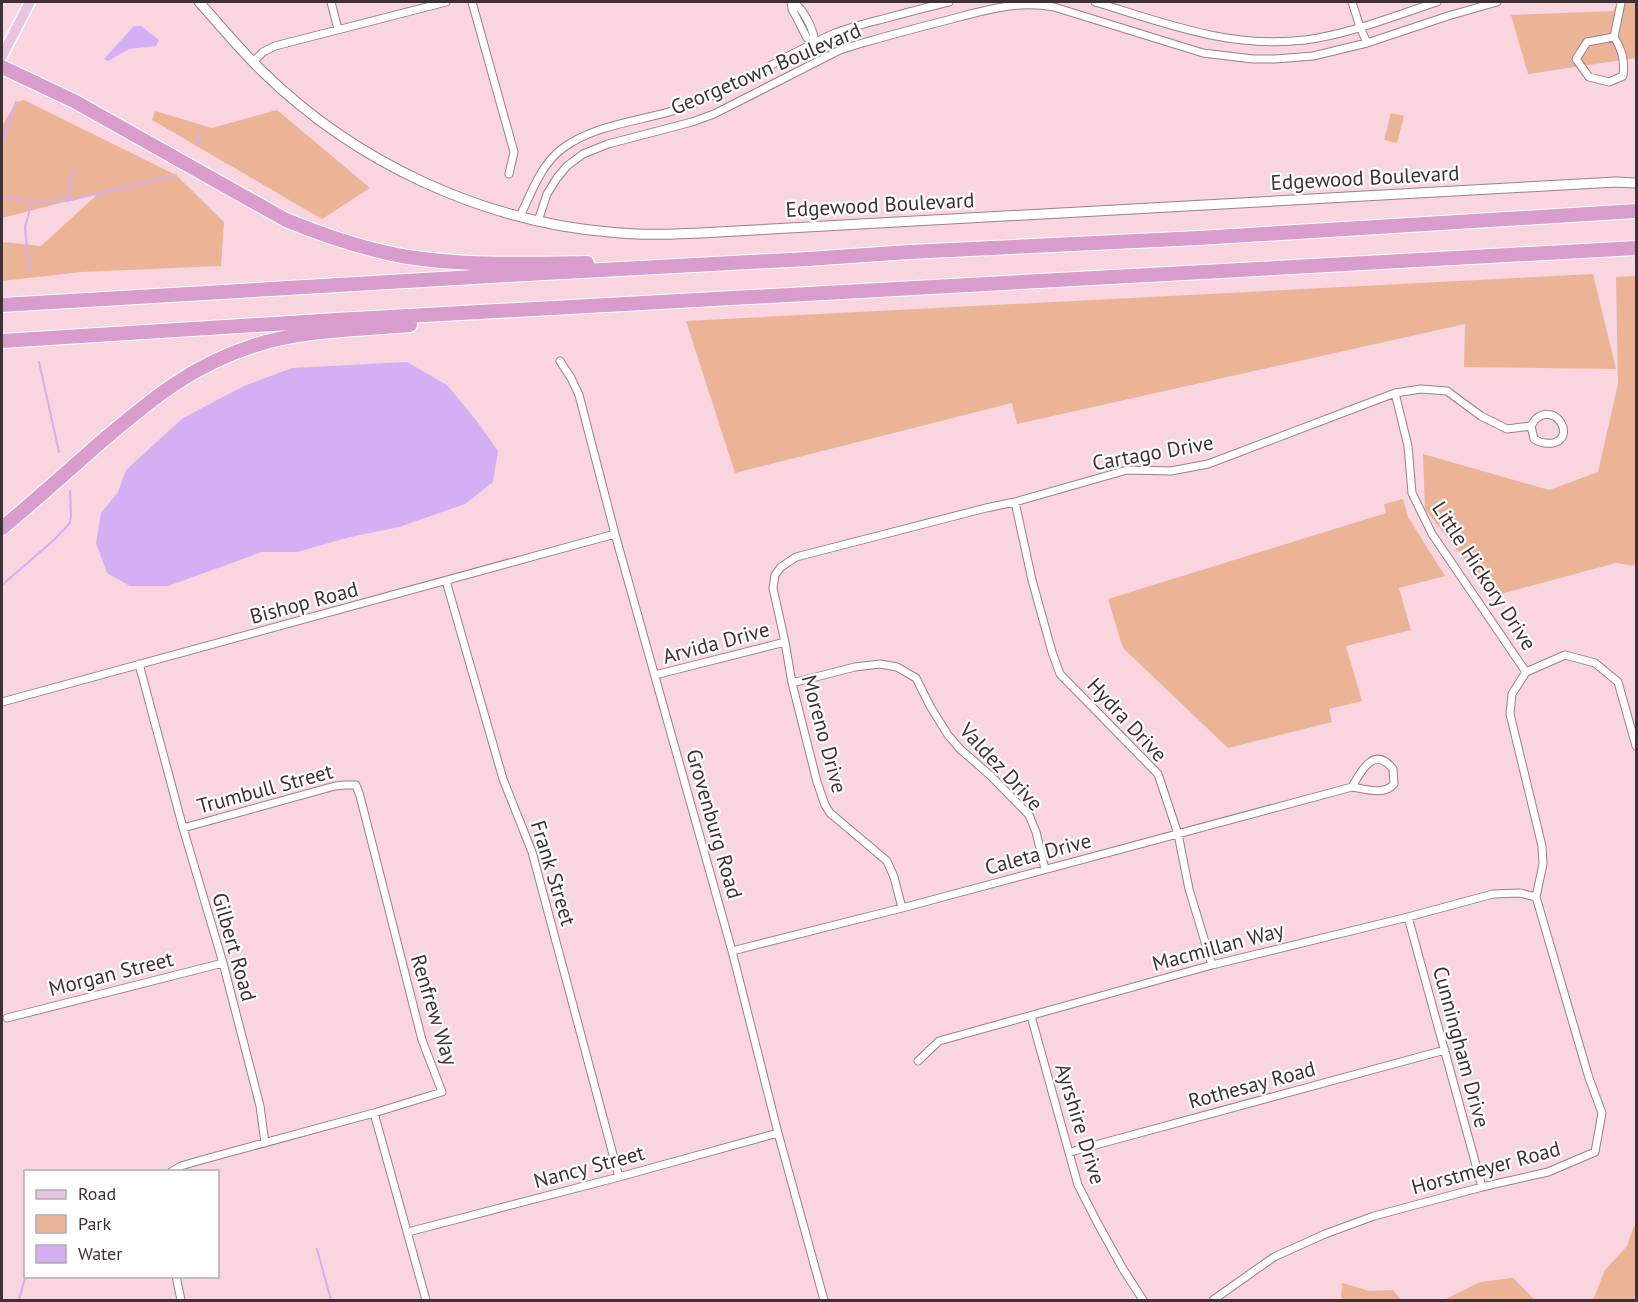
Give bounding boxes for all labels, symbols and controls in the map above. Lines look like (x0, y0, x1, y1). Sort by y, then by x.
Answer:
street label: Georgetown Boulevard (667, 16, 865, 121)
street label: Edgewood Boulevard (1270, 159, 1460, 196)
street label: Edgewood Boulevard (785, 186, 975, 223)
street label: Cartago Drive (1090, 429, 1216, 476)
street label: Little Hickory Drive (1426, 496, 1543, 655)
street label: Bishop Road (247, 575, 361, 630)
street label: Arvida Drive (659, 615, 772, 670)
street label: Moreno Drive (796, 672, 853, 796)
street label: Hydra Drive (1082, 672, 1173, 767)
street label: Valdez Drive (953, 716, 1049, 816)
street label: Grovenburg Road (680, 746, 749, 902)
street label: Trumbull Street (194, 757, 336, 820)
street label: Frank Street (525, 817, 582, 929)
street label: Caleta Drive (982, 826, 1094, 881)
street label: Gilbert Road (206, 890, 263, 1004)
street label: Macmillan Way (1149, 916, 1287, 977)
street label: Morgan Street (46, 945, 176, 1002)
street label: Renfrew Way (405, 951, 464, 1069)
street label: Cunningham Drive (1427, 963, 1496, 1131)
street label: Rothesay Road (1185, 1055, 1318, 1114)
street label: Ayrshire Drive (1049, 1060, 1112, 1188)
street label: Horstmeyer Road (1408, 1135, 1563, 1200)
street label: Nancy Street (531, 1139, 647, 1194)
legend (24, 1170, 219, 1278)
text: Road (78, 1182, 116, 1205)
text: Park (78, 1212, 111, 1235)
text: Water (78, 1242, 122, 1265)

